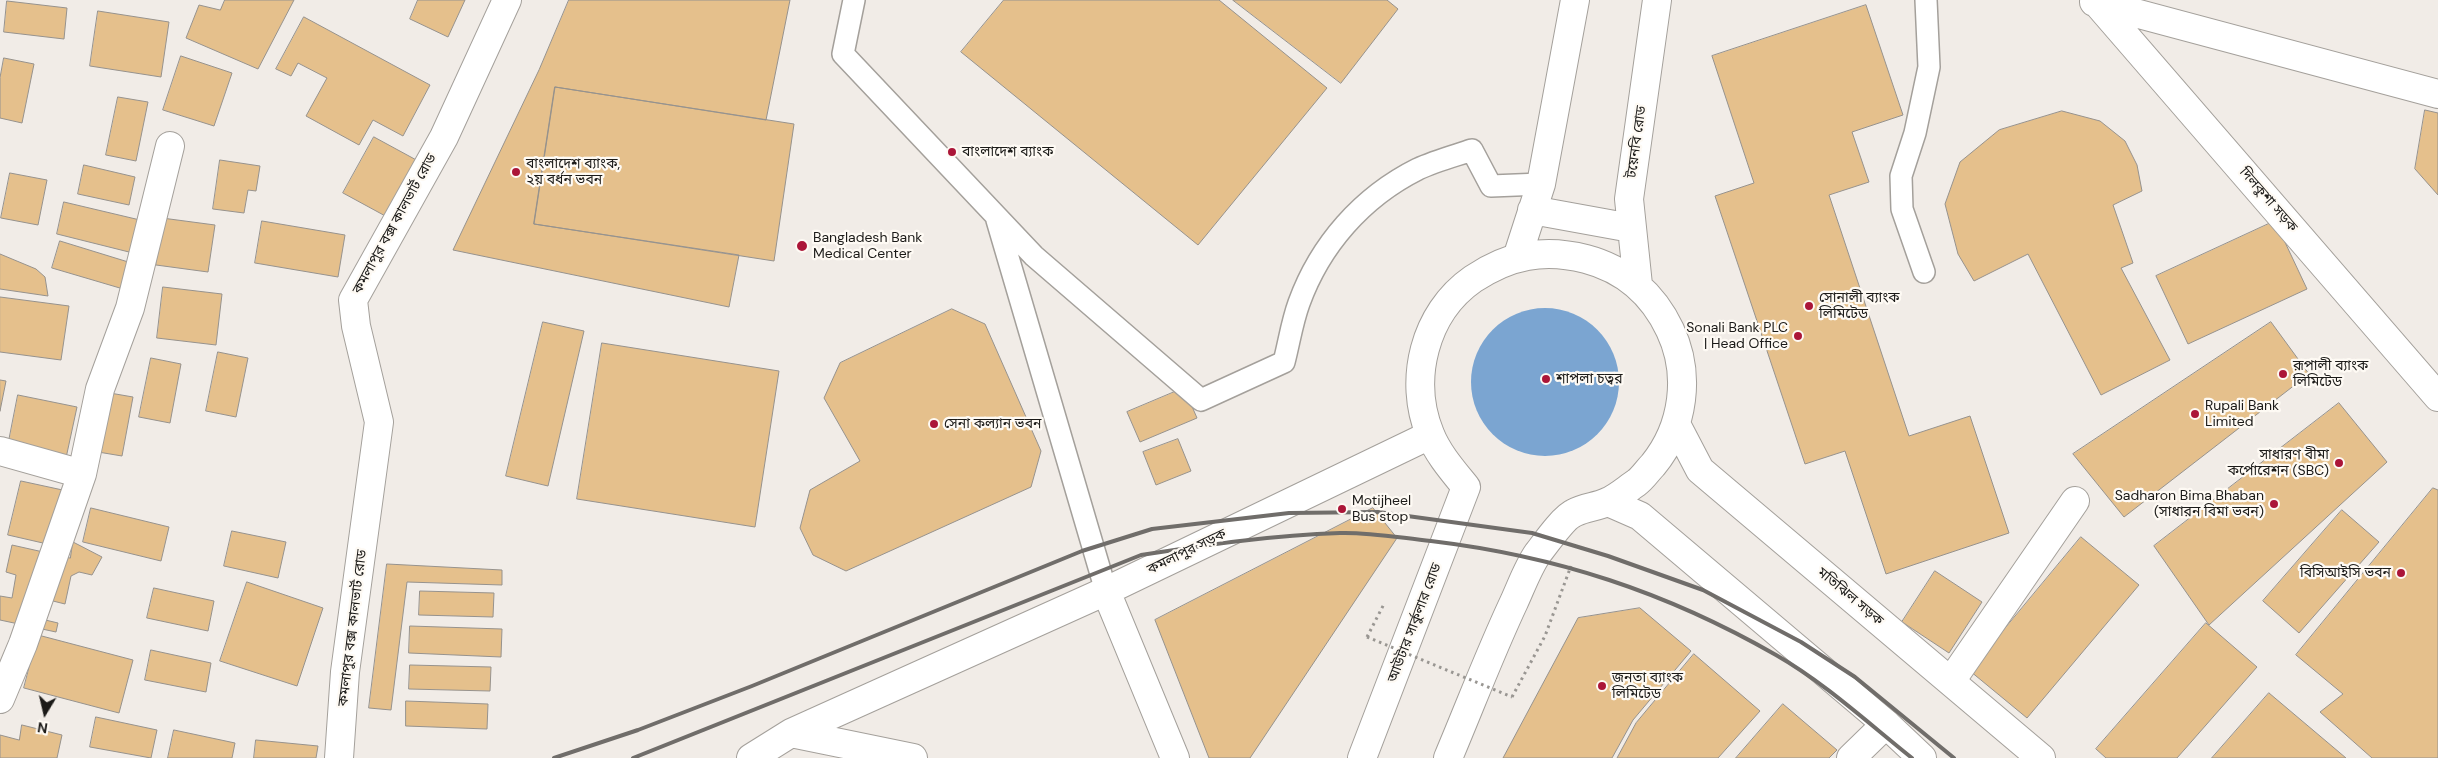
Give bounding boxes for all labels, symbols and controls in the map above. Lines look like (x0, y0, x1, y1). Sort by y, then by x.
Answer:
street label: টয়েনবি রোড (1624, 105, 1650, 179)
place label: বাংলাদেশ ব্যাংক (962, 144, 1053, 160)
marker: বাংলাদেশ ব্যাংক (946, 146, 958, 158)
street label: কমলাপুর বক্স কালভার্ট রোড (349, 151, 441, 297)
place label: বাংলাদেশ ব্যাংক, ২য় বর্ধন ভবন (526, 156, 620, 188)
street label: দিলকুশা সড়ক (2235, 164, 2301, 236)
marker: বাংলাদেশ ব্যাংক, ২য় বর্ধন ভবন (510, 166, 522, 178)
place label: Bangladesh Bank Medical Center (813, 230, 922, 262)
marker: Bangladesh Bank Medical Center (795, 239, 809, 253)
place label: সোনালী ব্যাংক লিমিটেড (1819, 290, 1900, 322)
marker: সোনালী ব্যাংক লিমিটেড (1803, 300, 1815, 312)
place label: Sonali Bank PLC | Head Office (1686, 320, 1788, 352)
marker: Sonali Bank PLC | Head Office (1792, 330, 1804, 342)
place label: রূপালী ব্যাংক লিমিটেড (2293, 358, 2368, 391)
marker: রূপালী ব্যাংক লিমিটেড (2277, 368, 2289, 380)
place label: শাপলা চত্বর (1556, 371, 1622, 387)
marker: শাপলা চত্বর (1540, 373, 1552, 385)
place label: Rupali Bank Limited (2205, 398, 2279, 431)
marker: Rupali Bank Limited (2189, 408, 2201, 420)
place label: সেনা কল্যান ভবন (944, 416, 1041, 432)
marker: সেনা কল্যান ভবন (928, 418, 940, 430)
place label: সাধারণ বীমা কর্পোরেশন (SBC) (2228, 447, 2329, 480)
marker: সাধারণ বীমা কর্পোরেশন (SBC) (2333, 457, 2345, 469)
place label: Sadharon Bima Bhaban (সাধারন বিমা ভবন) (2115, 488, 2264, 520)
place label: Motijheel Bus stop (1352, 493, 1411, 526)
marker: Sadharon Bima Bhaban (সাধারন বিমা ভবন) (2268, 498, 2280, 510)
marker: Motijheel Bus stop (1336, 503, 1348, 515)
street label: কমলাপুর সড়ক (1145, 526, 1229, 578)
street label: কমলাপুর বক্স কালভার্ট রোড (335, 549, 371, 707)
street label: আউটার সার্কুলার রোড (1384, 561, 1446, 685)
street label: মতিঝিল সড়ক (1814, 565, 1886, 629)
place label: বিসিআইসি ভবন (2300, 565, 2391, 581)
marker: বিসিআইসি ভবন (2395, 567, 2407, 579)
place label: জনতা ব্যাংক লিমিটেড (1612, 670, 1683, 702)
marker: জনতা ব্যাংক লিমিটেড (1596, 680, 1608, 692)
north arrow (20, 688, 70, 738)
text: N (36, 718, 49, 738)

